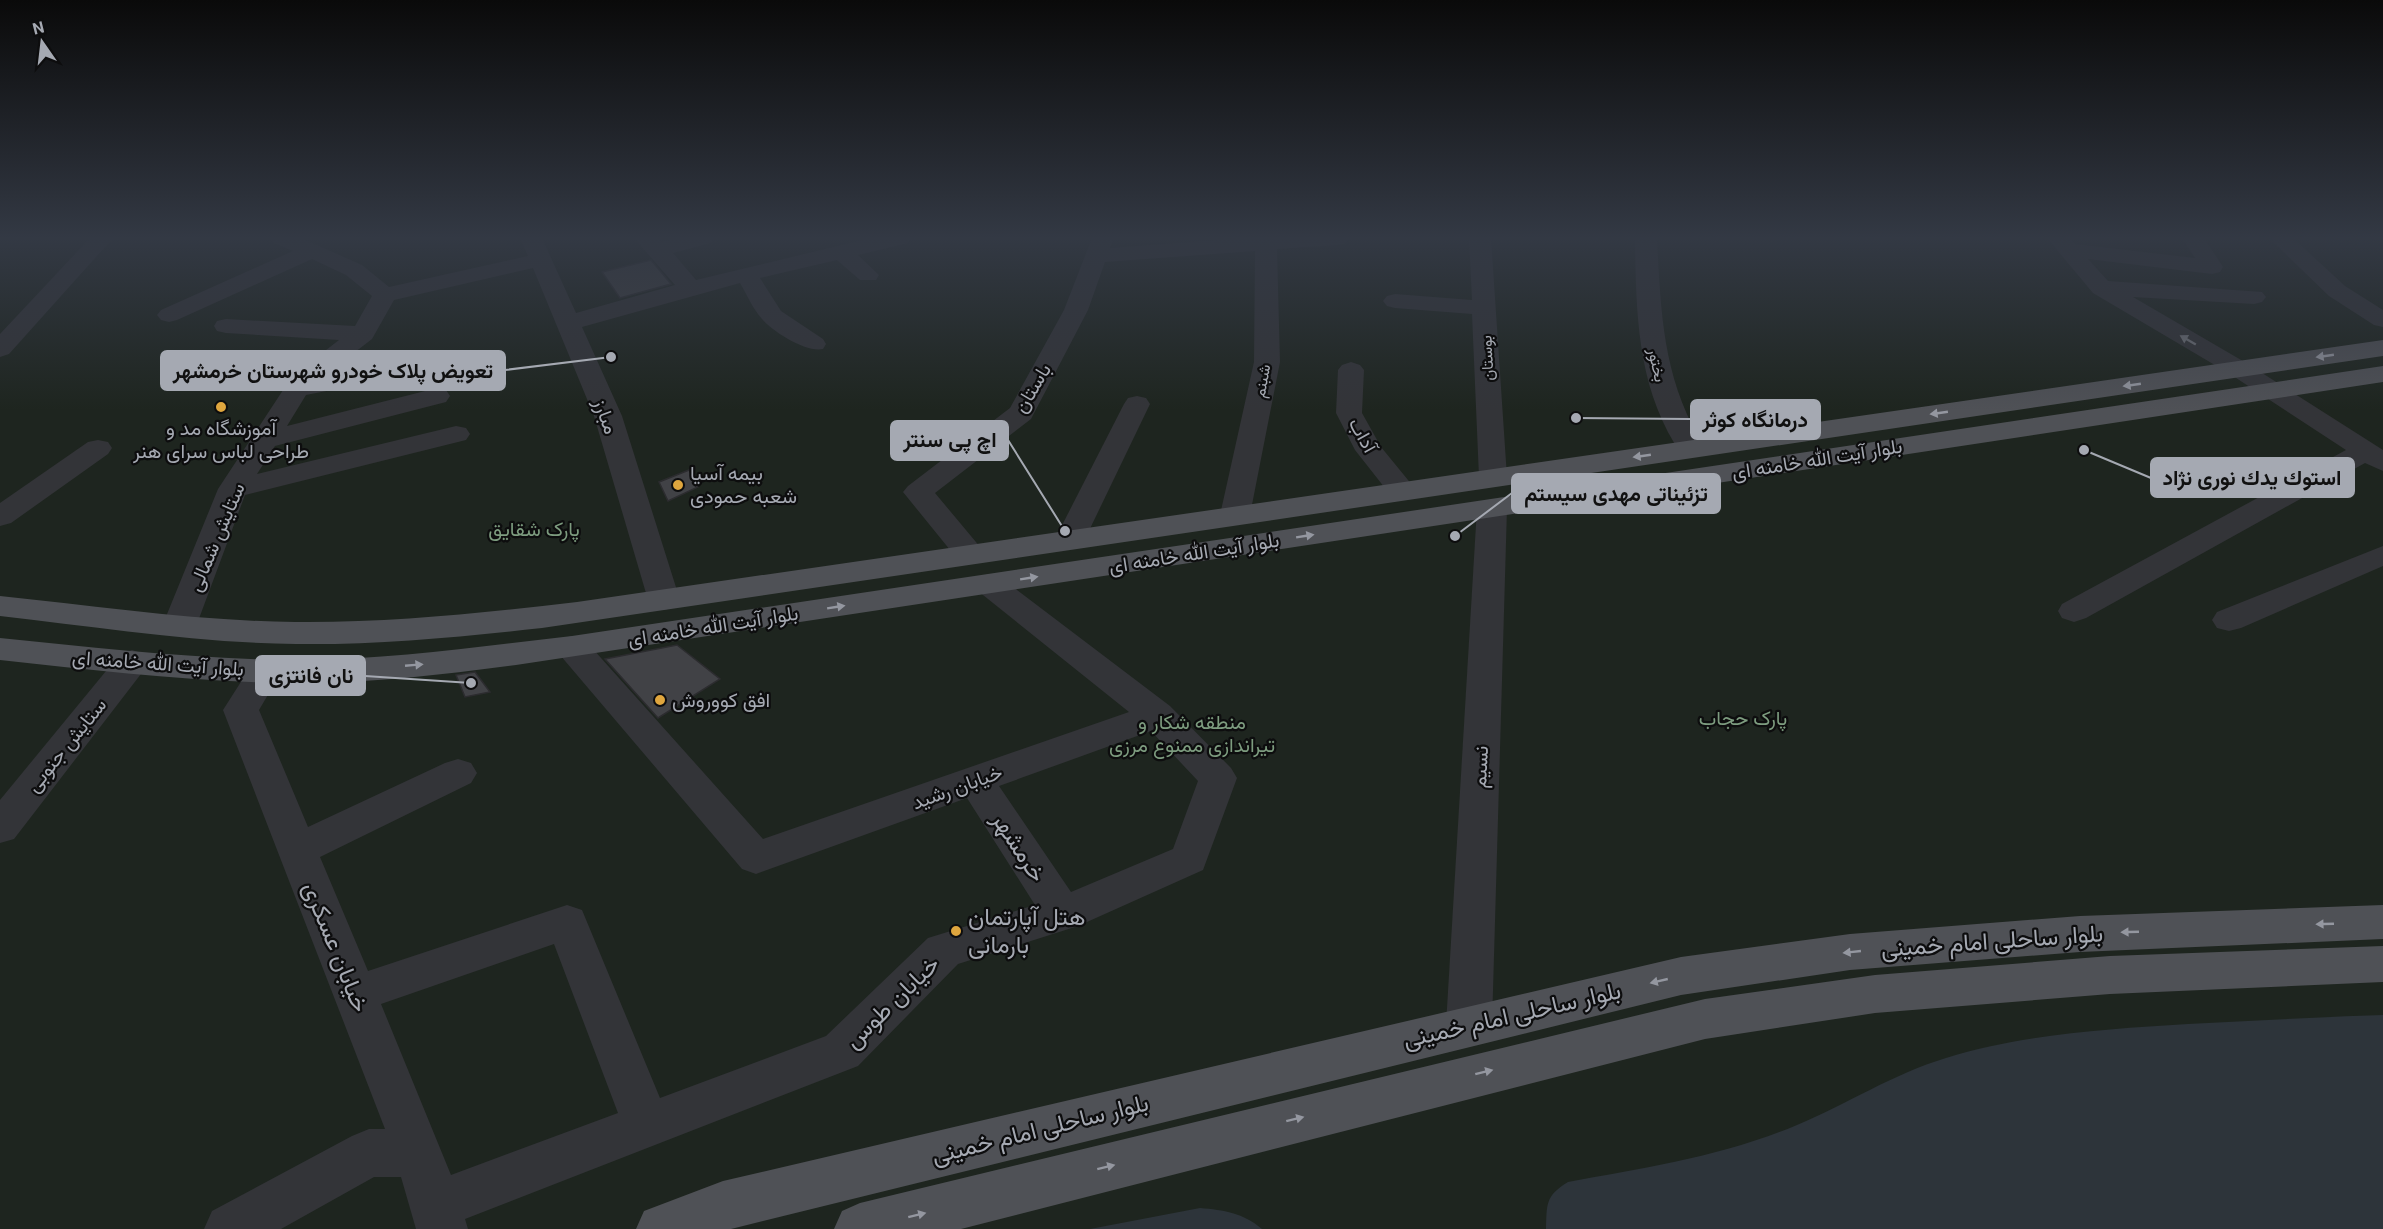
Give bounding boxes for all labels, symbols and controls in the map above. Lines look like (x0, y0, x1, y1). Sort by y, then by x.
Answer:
north arrow (12, 12, 72, 72)
text: N (31, 17, 46, 39)
one-way arrow (2180, 334, 2196, 345)
street label: بوستان (1476, 335, 1499, 381)
street label: بختور (1643, 345, 1670, 384)
callout: تعویض پلاک خودرو شهرستان خرمشهر (161, 351, 505, 390)
one-way arrow (2316, 352, 2335, 361)
text: تعویض پلاک خودرو شهرستان خرمشهر (172, 359, 494, 385)
street label: باستان (1008, 359, 1056, 417)
street label: شبنم (1250, 363, 1275, 399)
one-way arrow (2123, 380, 2142, 389)
street label: مبارز (587, 394, 623, 437)
marker: آموزشگاه مد و طراحی لباس سرای هنر (214, 400, 228, 414)
callout: درمانگاه کوثر (1691, 400, 1820, 439)
text: درمانگاه کوثر (1701, 408, 1808, 433)
one-way arrow (1930, 408, 1949, 417)
street label: آداب (1344, 413, 1383, 458)
place label: آموزشگاه مد و طراحی لباس سرای هنر (132, 416, 309, 464)
callout: اچ پی سنتر (891, 421, 1008, 460)
text: اچ پی سنتر (902, 428, 997, 454)
street label: بلوار آیت الله خامنه ای (1730, 434, 1904, 485)
one-way arrow (1633, 451, 1652, 460)
callout: استوك يدك نوری نژاد (2151, 458, 2354, 497)
place label: بیمه آسیا شعبه حمودی (690, 461, 797, 509)
text: استوك يدك نوری نژاد (2162, 466, 2342, 491)
callout: تزئیناتی مهدی سیستم (1512, 474, 1720, 513)
marker: بیمه آسیا شعبه حمودی (671, 478, 685, 492)
street label: ستایش شمالی (182, 479, 250, 595)
text: تزئیناتی مهدی سیستم (1524, 482, 1708, 508)
park label: پارک شقایق (488, 517, 580, 543)
street label: بلوار آیت الله خامنه ای (1107, 528, 1281, 579)
one-way arrow (1296, 532, 1315, 541)
one-way arrow (1020, 573, 1039, 582)
street label: بلوار آیت الله خامنه ای (626, 601, 800, 652)
one-way arrow (827, 603, 846, 612)
street label: بلوار آیت الله خامنه ای (71, 645, 245, 682)
callout: نان فانتزی (256, 656, 365, 695)
one-way arrow (405, 660, 424, 670)
text: نان فانتزی (268, 664, 354, 689)
place label: افق کووروش (672, 688, 770, 713)
street label: ستایش جنوبی (21, 693, 112, 798)
marker: افق کووروش (653, 693, 667, 707)
park label: پارک حجاب (1699, 706, 1787, 732)
park label: منطقه شکار و تیراندازی ممنوع مرزی (1109, 710, 1275, 759)
street label: نسیم (1467, 745, 1494, 789)
street label: خیابان رشید (909, 760, 1006, 815)
street label: خرمشهر (985, 806, 1052, 888)
street label: خیابان عسکری (296, 878, 375, 1017)
place label: هتل آپارتمان بارمانی (968, 903, 1085, 960)
street label: بلوار ساحلی امام خمینی (1880, 919, 2104, 965)
one-way arrow (2315, 920, 2334, 929)
marker: هتل آپارتمان بارمانی (949, 924, 963, 938)
one-way arrow (2120, 927, 2139, 936)
one-way arrow (1842, 948, 1861, 957)
street label: خیابان طوس (839, 950, 946, 1055)
street label: بلوار ساحلی امام خمینی (1400, 976, 1624, 1056)
one-way arrow (1649, 977, 1668, 986)
one-way arrow (1475, 1066, 1493, 1076)
street label: بلوار ساحلی امام خمینی (929, 1088, 1152, 1171)
one-way arrow (1286, 1114, 1304, 1124)
one-way arrow (1097, 1162, 1115, 1171)
one-way arrow (907, 1209, 926, 1219)

